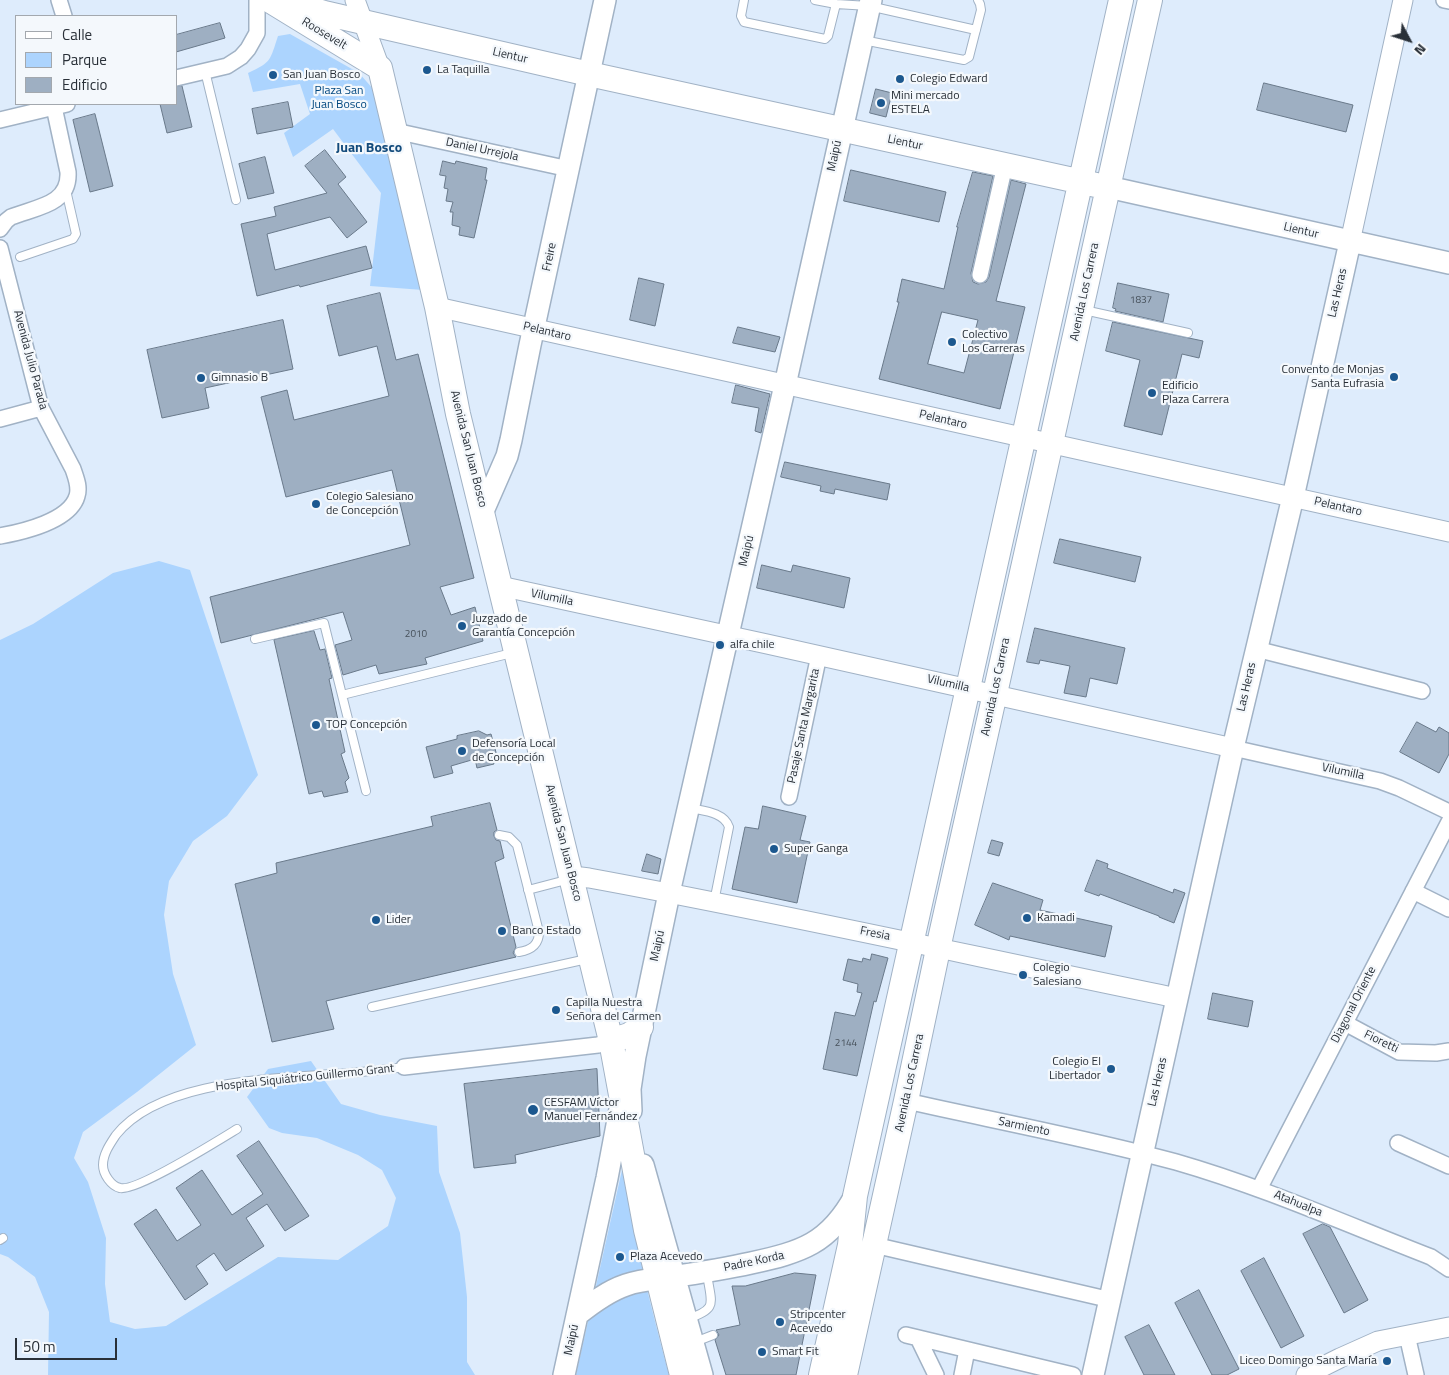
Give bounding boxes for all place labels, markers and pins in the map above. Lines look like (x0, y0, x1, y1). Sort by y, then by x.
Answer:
place label: La Taquilla (437, 63, 490, 77)
marker: La Taquilla (421, 64, 433, 76)
place label: San Juan Bosco (283, 68, 360, 82)
marker: San Juan Bosco (267, 69, 279, 81)
place label: Colegio Edward (910, 72, 988, 86)
marker: Colegio Edward (894, 73, 906, 85)
place label: Mini mercado ESTELA (891, 89, 959, 117)
marker: Mini mercado ESTELA (875, 97, 887, 109)
place label: Colectivo Los Carreras (962, 328, 1025, 356)
marker: Colectivo Los Carreras (946, 336, 958, 348)
place label: Convento de Monjas Santa Eufrasia (1281, 363, 1384, 391)
place label: Gimnasio B (211, 371, 268, 385)
marker: Convento de Monjas Santa Eufrasia (1388, 371, 1400, 383)
marker: Gimnasio B (195, 372, 207, 384)
place label: Edificio Plaza Carrera (1162, 379, 1229, 407)
marker: Edificio Plaza Carrera (1146, 387, 1158, 399)
place label: Colegio Salesiano de Concepción (326, 490, 414, 518)
marker: Colegio Salesiano de Concepción (310, 498, 322, 510)
place label: Juzgado de Garantía Concepción (472, 612, 575, 640)
marker: Juzgado de Garantía Concepción (456, 620, 468, 632)
place label: alfa chile (730, 638, 775, 652)
marker: alfa chile (714, 639, 726, 651)
place label: TOP Concepción (326, 718, 407, 732)
marker: TOP Concepción (310, 719, 322, 731)
place label: Defensoría Local de Concepción (472, 737, 556, 765)
marker: Defensoría Local de Concepción (456, 745, 468, 757)
place label: Super Ganga (784, 842, 848, 856)
marker: Super Ganga (768, 843, 780, 855)
place label: Kamadi (1037, 911, 1075, 925)
marker: Kamadi (1021, 912, 1033, 924)
place label: Lider (386, 913, 411, 927)
marker: Lider (370, 914, 382, 926)
place label: Banco Estado (512, 924, 581, 938)
marker: Banco Estado (496, 925, 508, 937)
place label: Colegio Salesiano (1033, 961, 1081, 989)
marker: Colegio Salesiano (1017, 969, 1029, 981)
place label: Capilla Nuestra Señora del Carmen (566, 996, 661, 1024)
marker: Capilla Nuestra Señora del Carmen (550, 1004, 562, 1016)
place label: Colegio El Libertador (1049, 1055, 1101, 1083)
marker: Colegio El Libertador (1105, 1063, 1117, 1075)
place label: CESFAM Víctor Manuel Fernández (544, 1096, 637, 1124)
marker: CESFAM Víctor Manuel Fernández (526, 1103, 540, 1117)
place label: Plaza Acevedo (630, 1250, 703, 1264)
marker: Plaza Acevedo (614, 1251, 626, 1263)
place label: Stripcenter Acevedo (790, 1308, 846, 1336)
marker: Stripcenter Acevedo (774, 1316, 786, 1328)
place label: Smart Fit (772, 1345, 819, 1359)
marker: Smart Fit (756, 1346, 768, 1358)
place label: Liceo Domingo Santa María (1239, 1354, 1377, 1368)
marker: Liceo Domingo Santa María (1381, 1355, 1393, 1367)

